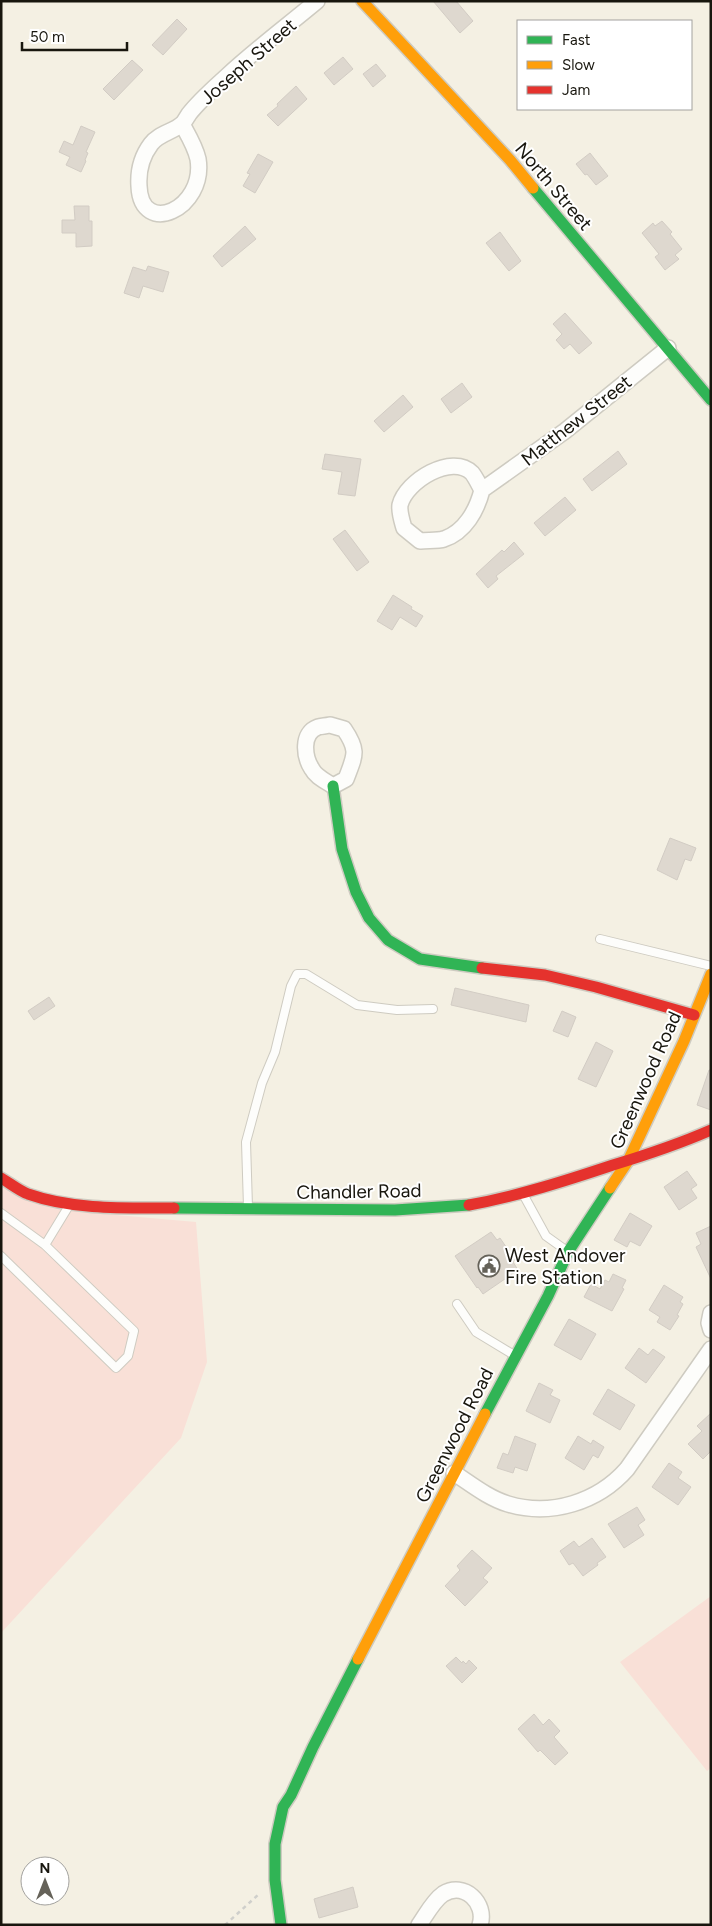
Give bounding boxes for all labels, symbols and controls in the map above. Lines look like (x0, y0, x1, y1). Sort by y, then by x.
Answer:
street label: Joseph Street (196, 13, 301, 109)
scale bar (22, 20, 128, 52)
legend (517, 20, 692, 110)
text: 50 m (30, 28, 65, 46)
text: Fast (562, 31, 591, 49)
text: Slow (562, 56, 595, 74)
text: Jam (562, 81, 590, 99)
street label: North Street (510, 138, 597, 235)
street label: Matthew Street (517, 370, 636, 471)
street label: Greenwood Road (605, 1008, 686, 1153)
street label: Chandler Road (296, 1179, 422, 1204)
place label: West Andover Fire Station (505, 1244, 626, 1289)
public building icon: West Andover Fire Station (477, 1254, 501, 1278)
street label: Greenwood Road (411, 1364, 498, 1507)
north arrow (20, 1856, 70, 1906)
text: N (40, 1860, 50, 1877)

